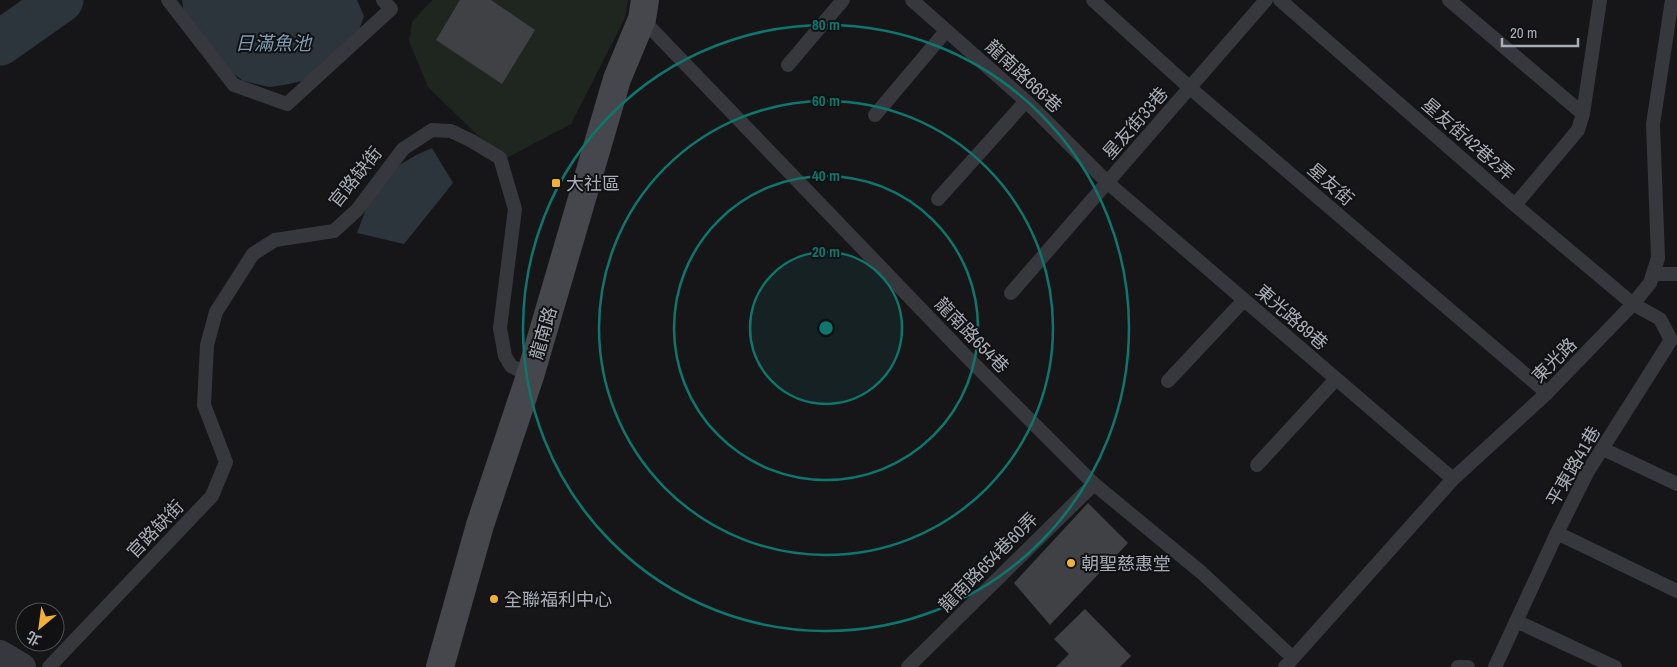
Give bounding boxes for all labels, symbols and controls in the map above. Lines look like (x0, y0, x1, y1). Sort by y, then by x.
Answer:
text: 80 m (812, 14, 840, 35)
scale bar (1502, 15, 1578, 47)
text: 20 m (1510, 22, 1537, 43)
water label: 日滿魚池 (235, 30, 313, 56)
street label: 龍南路666巷 (980, 34, 1068, 118)
street label: 星友街33巷 (1097, 81, 1173, 165)
text: 60 m (812, 90, 840, 111)
street label: 星友街42巷2弄 (1417, 92, 1519, 186)
street label: 官路缺街 (323, 141, 387, 213)
street label: 星友街 (1302, 157, 1360, 211)
text: 40 m (812, 165, 840, 186)
place label: 大社區 (566, 171, 620, 196)
marker: 大社區 (550, 177, 562, 189)
text: 20 m (812, 241, 840, 262)
street label: 東光路89巷 (1250, 279, 1334, 355)
street label: 龍南路654巷 (929, 292, 1015, 378)
street label: 龍南路 (524, 304, 562, 362)
centre of rings (817, 319, 835, 337)
street label: 東光路 (1526, 332, 1582, 388)
street label: 平東路41巷 (1540, 421, 1606, 511)
street label: 官路缺街 (121, 494, 189, 564)
street label: 龍南路654巷60弄 (933, 507, 1043, 617)
place label: 朝聖慈惠堂 (1081, 551, 1171, 576)
marker: 朝聖慈惠堂 (1065, 557, 1077, 569)
place label: 全聯福利中心 (504, 587, 612, 612)
marker: 全聯福利中心 (488, 593, 500, 605)
north arrow (15, 602, 65, 652)
text: 北 (23, 627, 44, 650)

